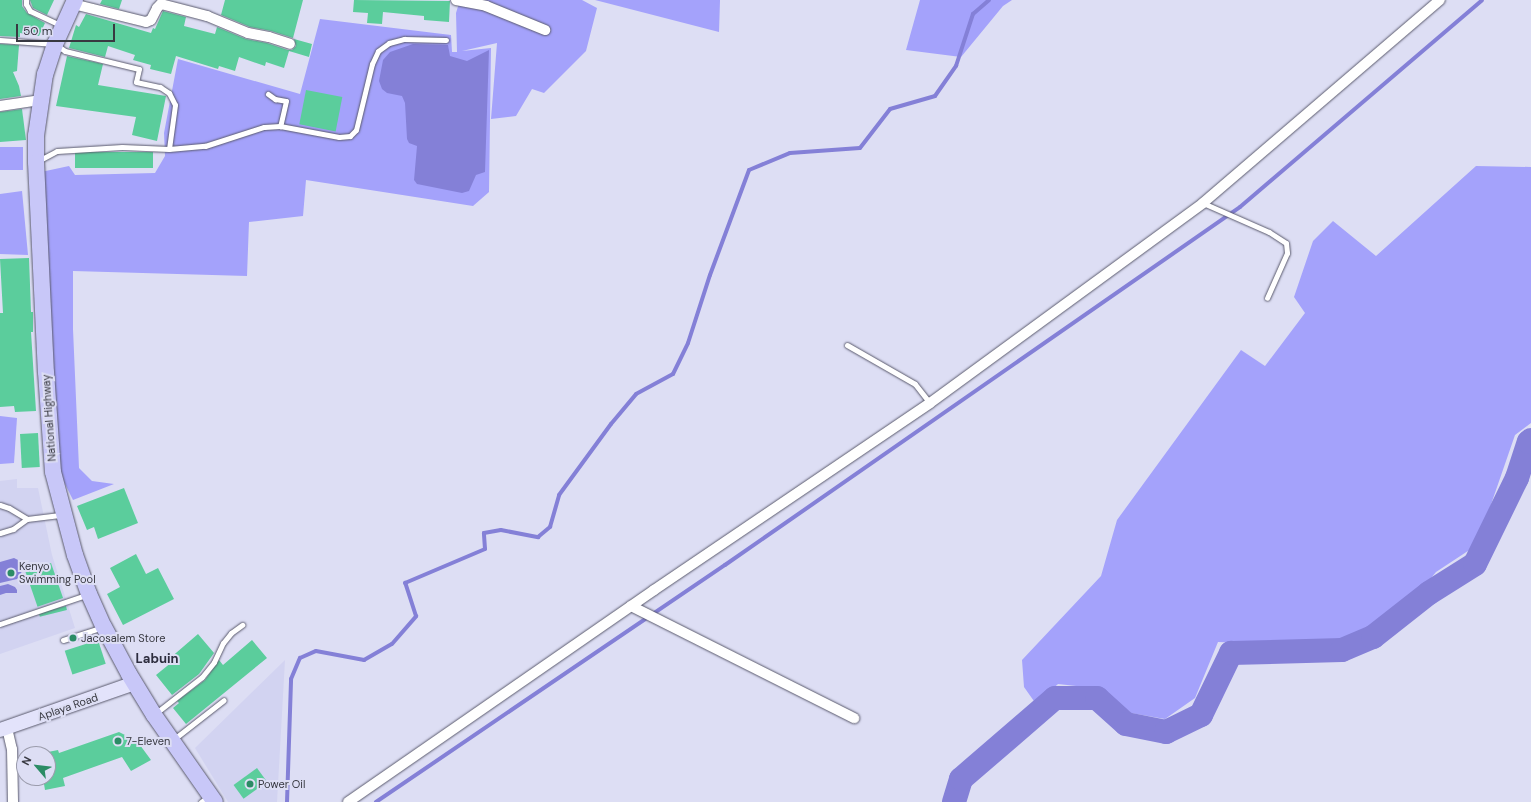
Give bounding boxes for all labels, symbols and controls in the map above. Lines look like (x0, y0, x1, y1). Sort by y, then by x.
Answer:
scale bar (18, 16, 117, 42)
text: 50 m (23, 23, 52, 39)
street label: National Highway (39, 374, 59, 462)
place label: Kenyo Swimming Pool (19, 560, 96, 586)
marker: Kenyo Swimming Pool (6, 568, 16, 578)
place label: Jacosalem Store (81, 631, 165, 645)
marker: Jacosalem Store (68, 633, 78, 643)
district label: Labuin (136, 651, 178, 667)
street label: Aplaya Road (36, 691, 100, 723)
place label: 7-Eleven (126, 734, 170, 748)
marker: 7-Eleven (113, 736, 123, 746)
north arrow (16, 746, 56, 786)
text: N (18, 754, 34, 768)
place label: Power Oil (258, 777, 305, 791)
marker: Power Oil (245, 779, 255, 789)

